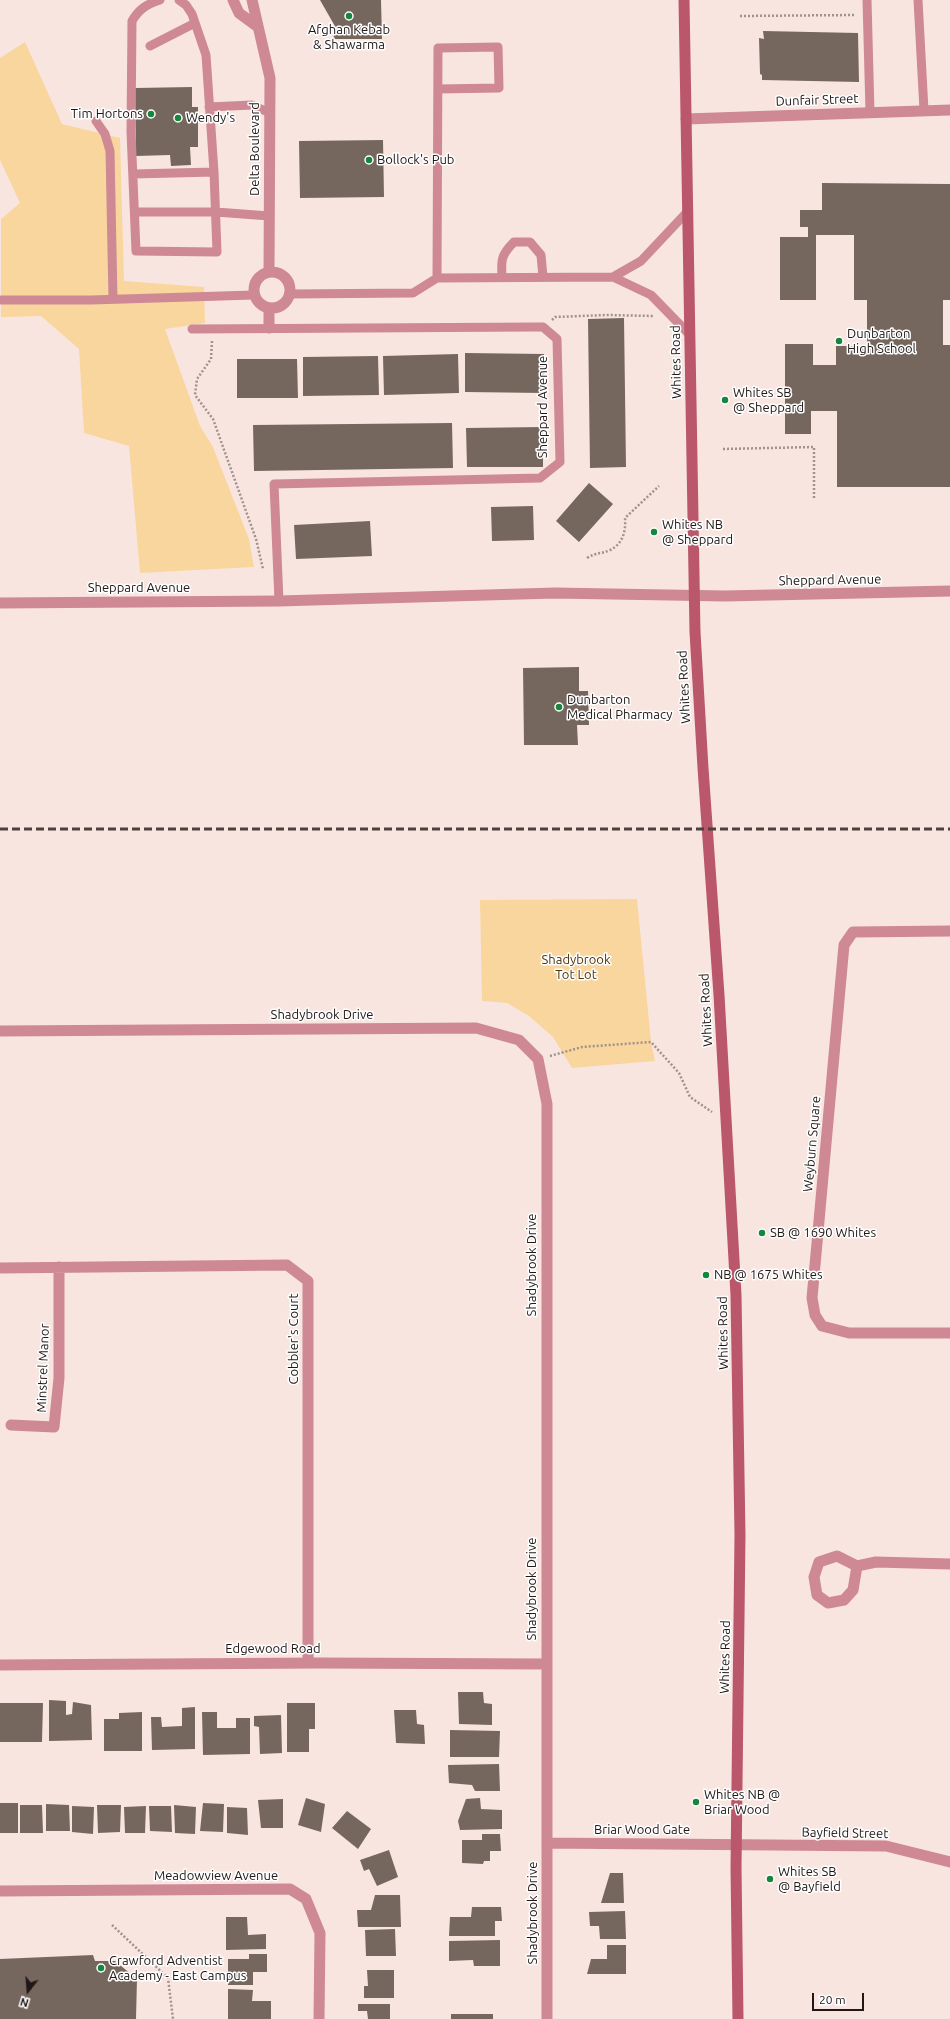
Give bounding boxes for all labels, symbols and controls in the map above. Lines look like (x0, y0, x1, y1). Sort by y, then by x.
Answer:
marker: Afghan Kebab & Shawarma (344, 11, 354, 21)
place label: Afghan Kebab & Shawarma (308, 22, 390, 53)
street label: Dunfair Street (775, 91, 859, 109)
street label: Delta Boulevard (247, 102, 263, 196)
place label: Tim Hortons (71, 106, 143, 122)
marker: Tim Hortons (146, 109, 156, 119)
place label: Wendy's (186, 110, 235, 126)
marker: Wendy's (173, 113, 183, 123)
place label: Bollock's Pub (377, 152, 454, 168)
marker: Bollock's Pub (364, 155, 374, 165)
street label: Whites Road (668, 325, 684, 399)
place label: Dunbarton High School (847, 326, 916, 357)
marker: Dunbarton High School (834, 336, 844, 346)
street label: Sheppard Avenue (535, 356, 551, 458)
place label: Whites SB @ Sheppard (733, 385, 804, 416)
marker: Whites SB @ Sheppard (720, 395, 730, 405)
place label: Whites NB @ Sheppard (662, 517, 733, 548)
marker: Whites NB @ Sheppard (649, 527, 659, 537)
street label: Sheppard Avenue (779, 571, 881, 589)
street label: Sheppard Avenue (88, 580, 190, 596)
street label: Whites Road (674, 650, 694, 724)
place label: Dunbarton Medical Pharmacy (567, 692, 672, 723)
marker: Dunbarton Medical Pharmacy (554, 702, 564, 712)
park label: Shadybrook Tot Lot (541, 952, 611, 983)
street label: Whites Road (696, 973, 716, 1047)
street label: Shadybrook Drive (271, 1007, 373, 1023)
street label: Weyburn Square (800, 1095, 824, 1193)
street label: Shadybrook Drive (524, 1214, 540, 1316)
place label: SB @ 1690 Whites (770, 1225, 876, 1241)
marker: SB @ 1690 Whites (757, 1228, 767, 1238)
place label: NB @ 1675 Whites (714, 1267, 823, 1283)
marker: NB @ 1675 Whites (701, 1270, 711, 1280)
street label: Cobbler's Court (286, 1293, 302, 1385)
street label: Whites Road (715, 1296, 731, 1370)
street label: Minstrel Manor (34, 1323, 52, 1413)
street label: Shadybrook Drive (524, 1538, 540, 1640)
street label: Whites Road (717, 1620, 733, 1694)
street label: Edgewood Road (225, 1641, 321, 1657)
place label: Whites NB @ Briar Wood (704, 1787, 780, 1818)
marker: Whites NB @ Briar Wood (691, 1797, 701, 1807)
street label: Briar Wood Gate (594, 1822, 690, 1838)
street label: Bayfield Street (801, 1824, 889, 1842)
street label: Shadybrook Drive (525, 1862, 541, 1964)
place label: Whites SB @ Bayfield (778, 1864, 841, 1895)
street label: Meadowview Avenue (154, 1868, 278, 1884)
marker: Whites SB @ Bayfield (765, 1874, 775, 1884)
place label: Crawford Adventist Academy - East Campus (109, 1953, 246, 1984)
marker: Crawford Adventist Academy - East Campus (96, 1963, 106, 1973)
north arrow (8, 1971, 48, 2011)
scale bar (814, 1985, 866, 2011)
text: 20 m (819, 1993, 846, 2006)
text: N (19, 1996, 30, 2009)

